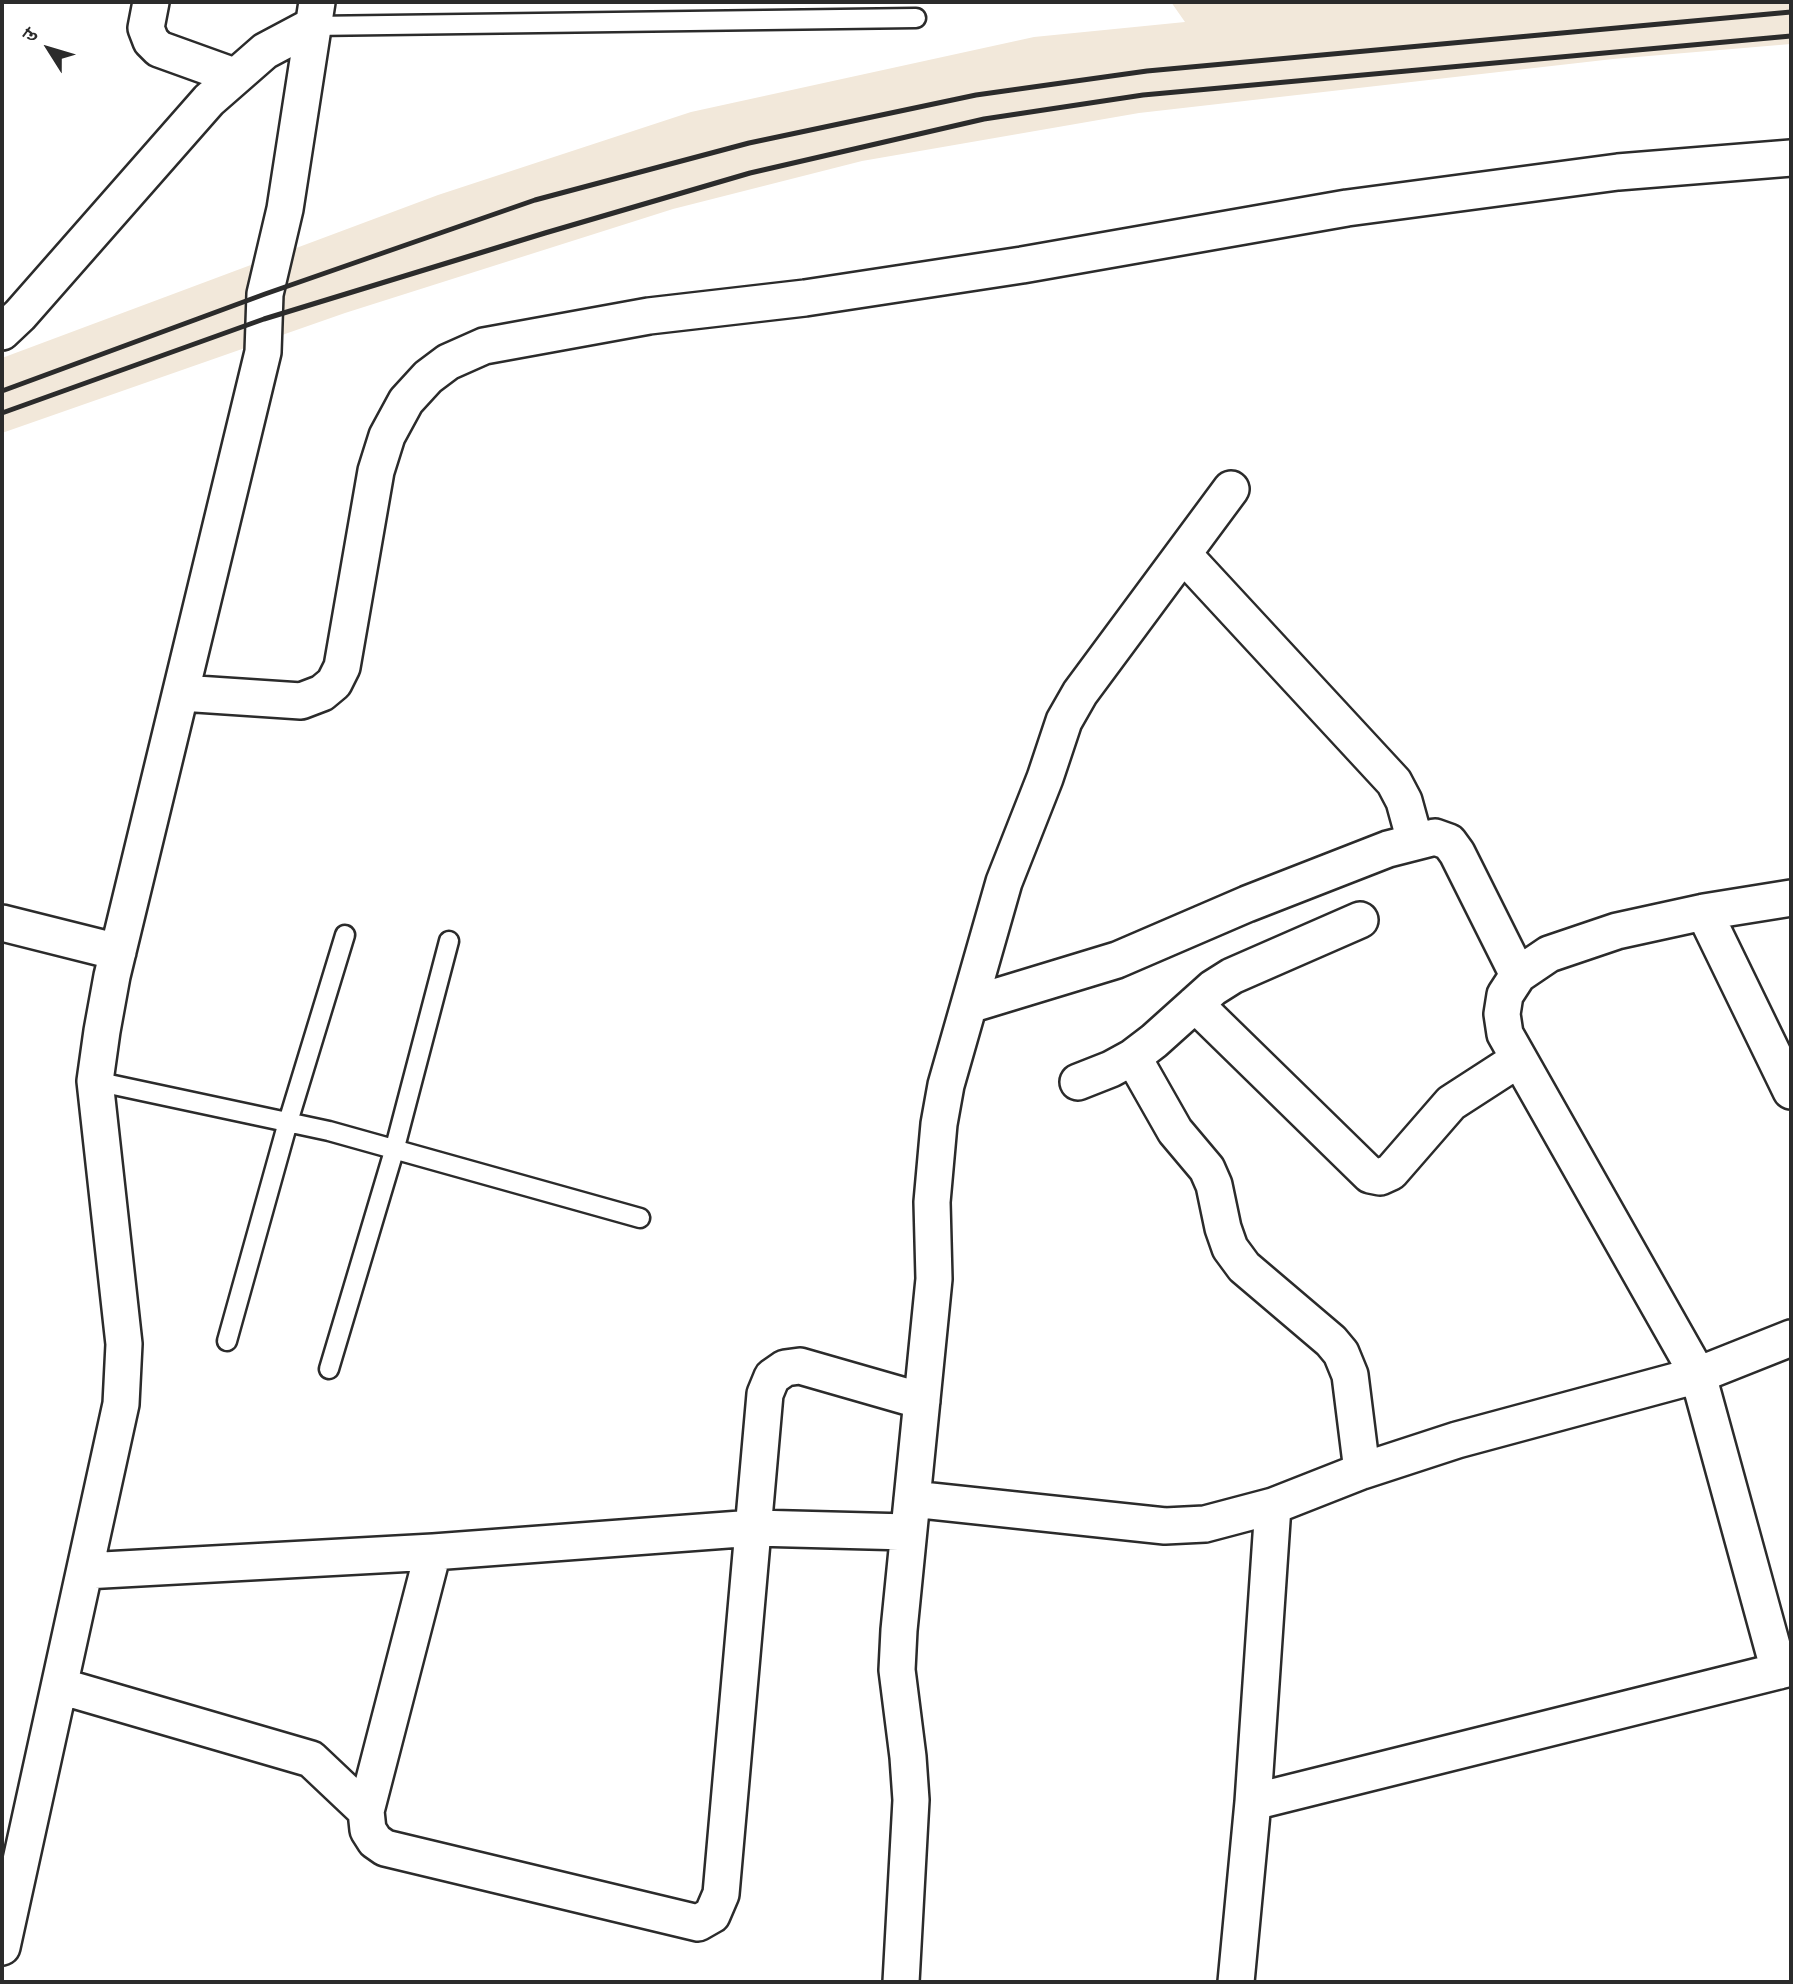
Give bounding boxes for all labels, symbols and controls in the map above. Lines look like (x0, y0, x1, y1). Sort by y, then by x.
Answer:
north arrow (14, 14, 84, 84)
text: उ (18, 24, 46, 48)

